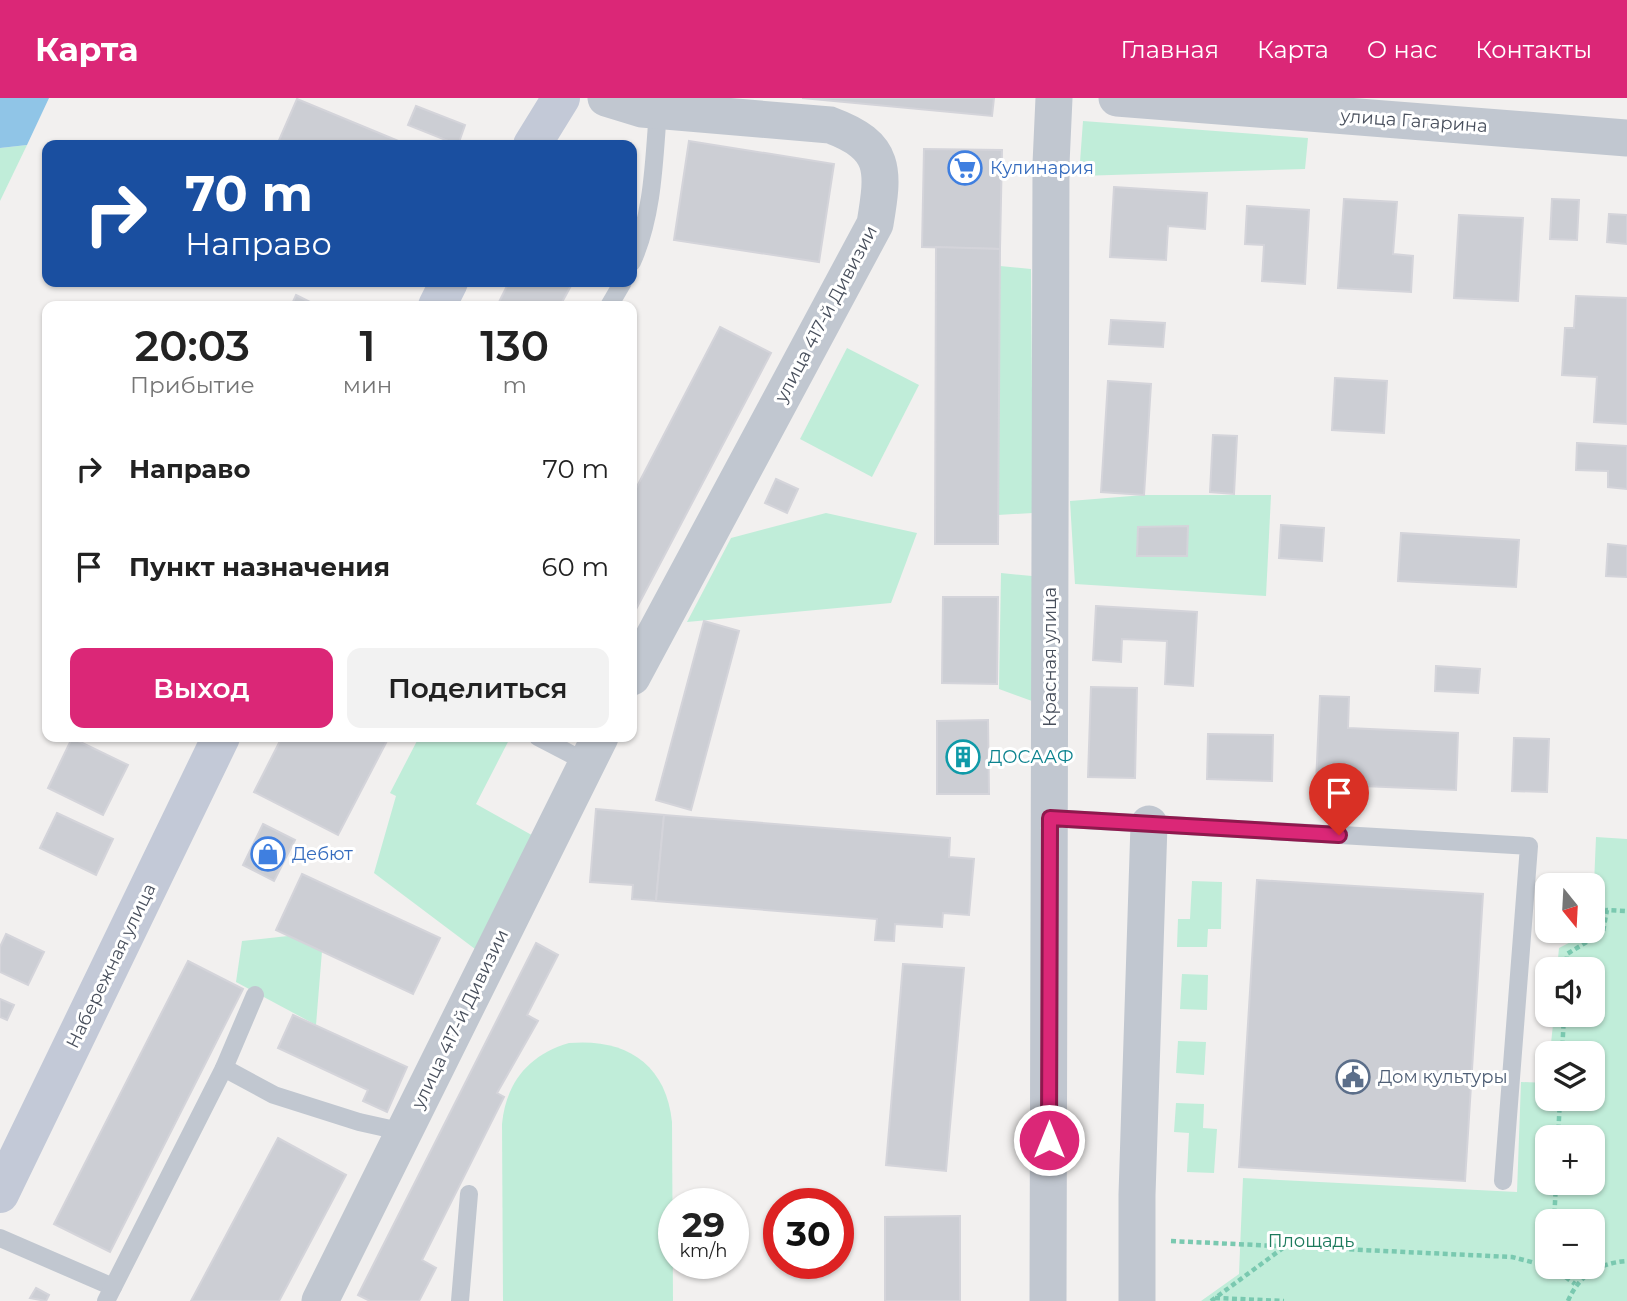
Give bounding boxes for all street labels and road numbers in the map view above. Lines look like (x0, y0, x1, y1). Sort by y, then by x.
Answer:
street label: улица Гагарина (1339, 105, 1488, 137)
street label: улица 417-й Дивизии (770, 222, 882, 407)
street label: Красная улица (1039, 587, 1061, 727)
street label: Набережная улица (61, 880, 161, 1052)
street label: улица 417-й Дивизии (407, 926, 513, 1113)

